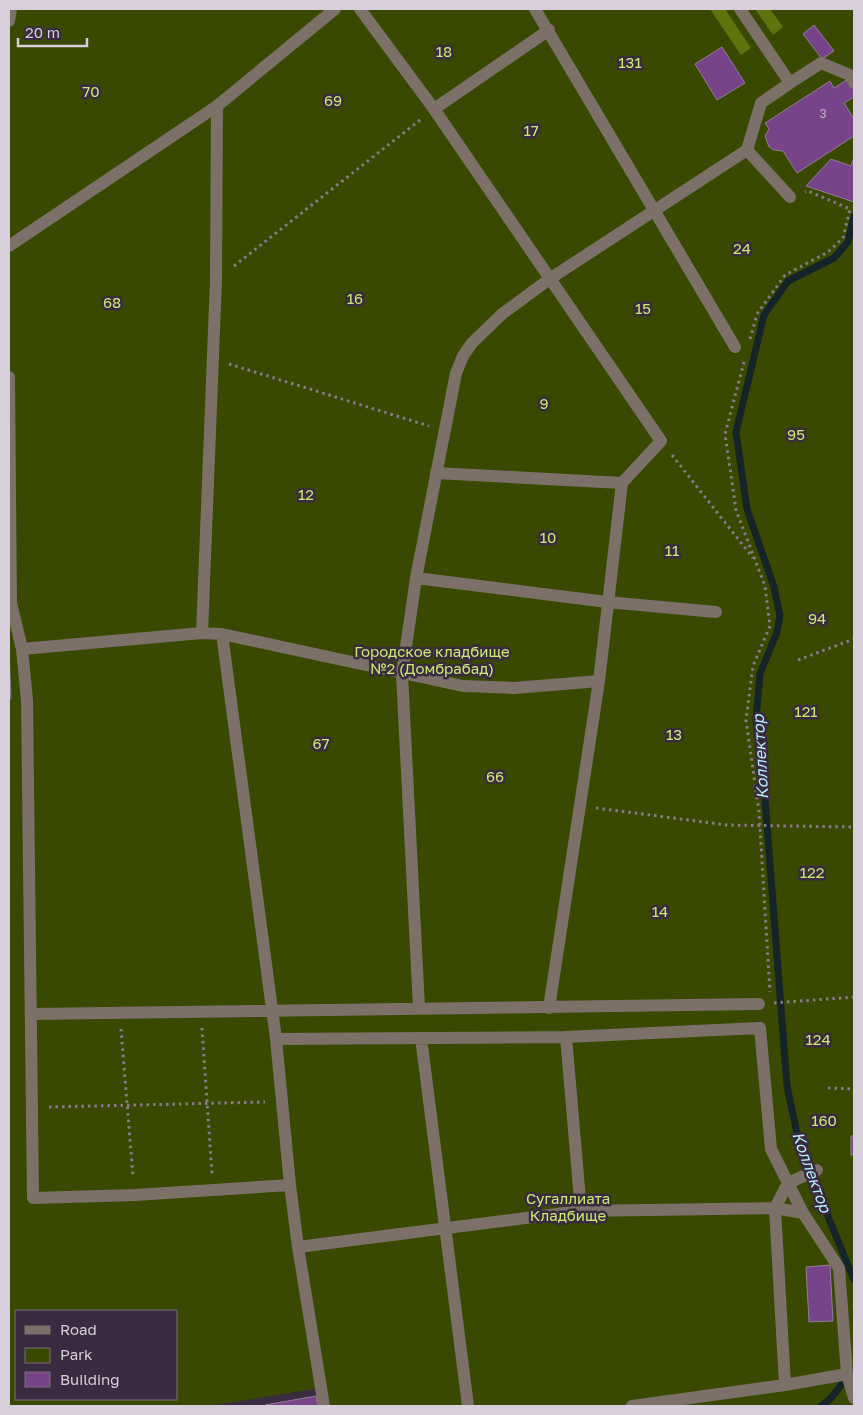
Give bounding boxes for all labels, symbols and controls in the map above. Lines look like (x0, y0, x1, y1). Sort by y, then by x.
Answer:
scale bar (18, 15, 86, 47)
text: 20 m (25, 23, 60, 41)
park label: 18 (436, 42, 452, 60)
park label: 131 (618, 53, 642, 71)
park label: 70 (82, 82, 100, 100)
park label: 69 (324, 91, 342, 109)
house number: 3 (819, 106, 827, 121)
park label: 17 (523, 121, 539, 139)
park label: 24 (733, 239, 751, 257)
park label: 16 (347, 289, 363, 307)
park label: 68 (103, 293, 121, 311)
park label: 15 (635, 299, 651, 317)
park label: 9 (539, 394, 549, 412)
park label: 95 (787, 425, 805, 443)
park label: 12 (298, 485, 314, 503)
park label: 10 (540, 528, 556, 546)
park label: 11 (665, 541, 679, 559)
park label: 94 (808, 609, 826, 627)
park label: Городское кладбище №2 (Домбрабад) (354, 642, 510, 677)
park label: 121 (794, 702, 818, 720)
water label: Коллектор (748, 713, 772, 800)
park label: 13 (666, 725, 682, 743)
park label: 67 (312, 734, 330, 752)
park label: 66 (486, 767, 504, 785)
park label: 122 (800, 863, 824, 881)
park label: 14 (652, 902, 668, 920)
park label: 124 (805, 1030, 831, 1048)
park label: 160 (811, 1111, 837, 1129)
water label: Коллектор (788, 1129, 836, 1216)
park label: Сугаллиата Кладбище (526, 1189, 610, 1224)
legend (15, 1310, 178, 1400)
text: Road (60, 1320, 97, 1338)
text: Park (60, 1345, 93, 1363)
text: Building (60, 1370, 120, 1388)

